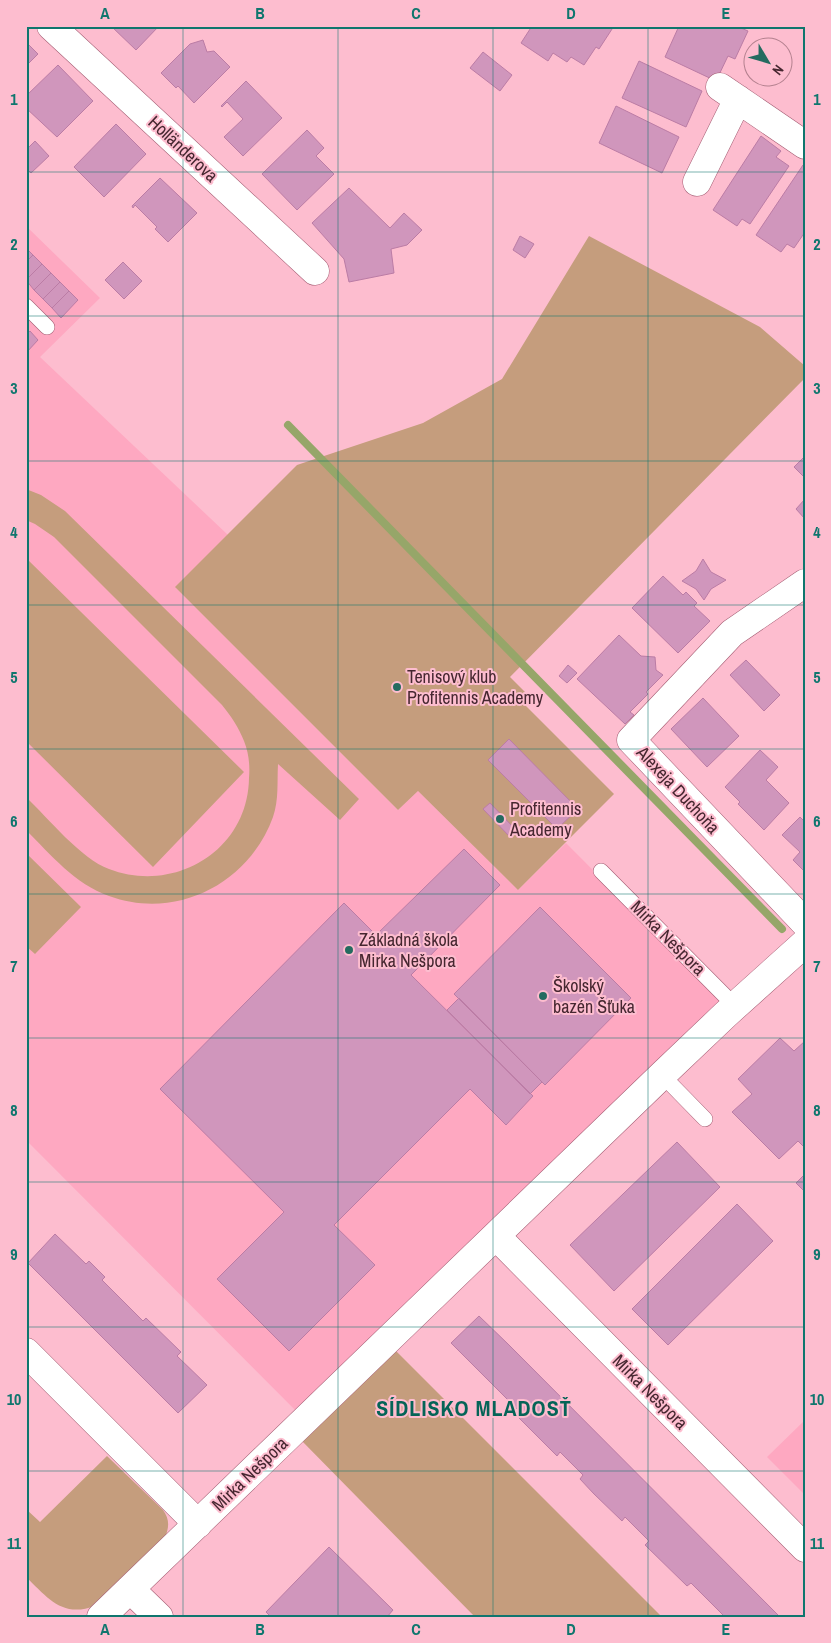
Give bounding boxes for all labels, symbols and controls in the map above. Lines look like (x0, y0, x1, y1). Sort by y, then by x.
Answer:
text: A (100, 2, 110, 24)
text: B (255, 2, 265, 24)
text: C (411, 2, 421, 24)
text: D (566, 2, 576, 24)
text: E (722, 2, 731, 24)
north arrow (744, 38, 794, 88)
text: N (769, 61, 788, 79)
text: 1 (10, 88, 18, 110)
text: 1 (813, 88, 821, 110)
street label: Holländerova (143, 110, 224, 187)
text: 2 (10, 233, 18, 255)
text: 2 (813, 233, 821, 255)
text: 3 (10, 377, 18, 399)
text: 3 (813, 377, 821, 399)
text: 4 (10, 521, 18, 543)
text: 4 (813, 521, 821, 543)
place label: Tenisový klub Profitennis Academy (407, 664, 544, 710)
text: 5 (10, 666, 18, 688)
text: 5 (813, 666, 821, 688)
marker: Tenisový klub Profitennis Academy (391, 681, 403, 693)
street label: Alexeja Duchoňa (630, 740, 726, 839)
place label: Profitennis Academy (509, 796, 581, 842)
text: 6 (10, 810, 18, 832)
text: 6 (813, 810, 821, 832)
marker: Profitennis Academy (494, 813, 506, 825)
street label: Mirka Nešpora (625, 895, 711, 981)
place label: Základná škola Mirka Nešpora (359, 927, 458, 973)
marker: Základná škola Mirka Nešpora (343, 944, 355, 956)
text: 7 (10, 955, 18, 977)
text: 7 (813, 955, 821, 977)
place label: Školský bazén Šťuka (553, 973, 635, 1019)
marker: Školský bazén Šťuka (537, 990, 549, 1002)
text: 8 (10, 1099, 18, 1121)
text: 8 (813, 1099, 821, 1121)
text: 9 (10, 1243, 18, 1265)
text: 9 (813, 1243, 821, 1265)
street label: Mirka Nešpora (607, 1349, 693, 1435)
text: 10 (7, 1388, 21, 1410)
text: 10 (810, 1388, 824, 1410)
district label: SÍDLISKO MLADOSŤ (376, 1393, 572, 1423)
street label: Mirka Nešpora (206, 1431, 293, 1516)
text: 11 (7, 1532, 22, 1554)
text: 11 (810, 1532, 825, 1554)
text: A (100, 1618, 110, 1640)
text: B (255, 1618, 265, 1640)
text: C (411, 1618, 421, 1640)
text: D (566, 1618, 576, 1640)
text: E (722, 1618, 731, 1640)

